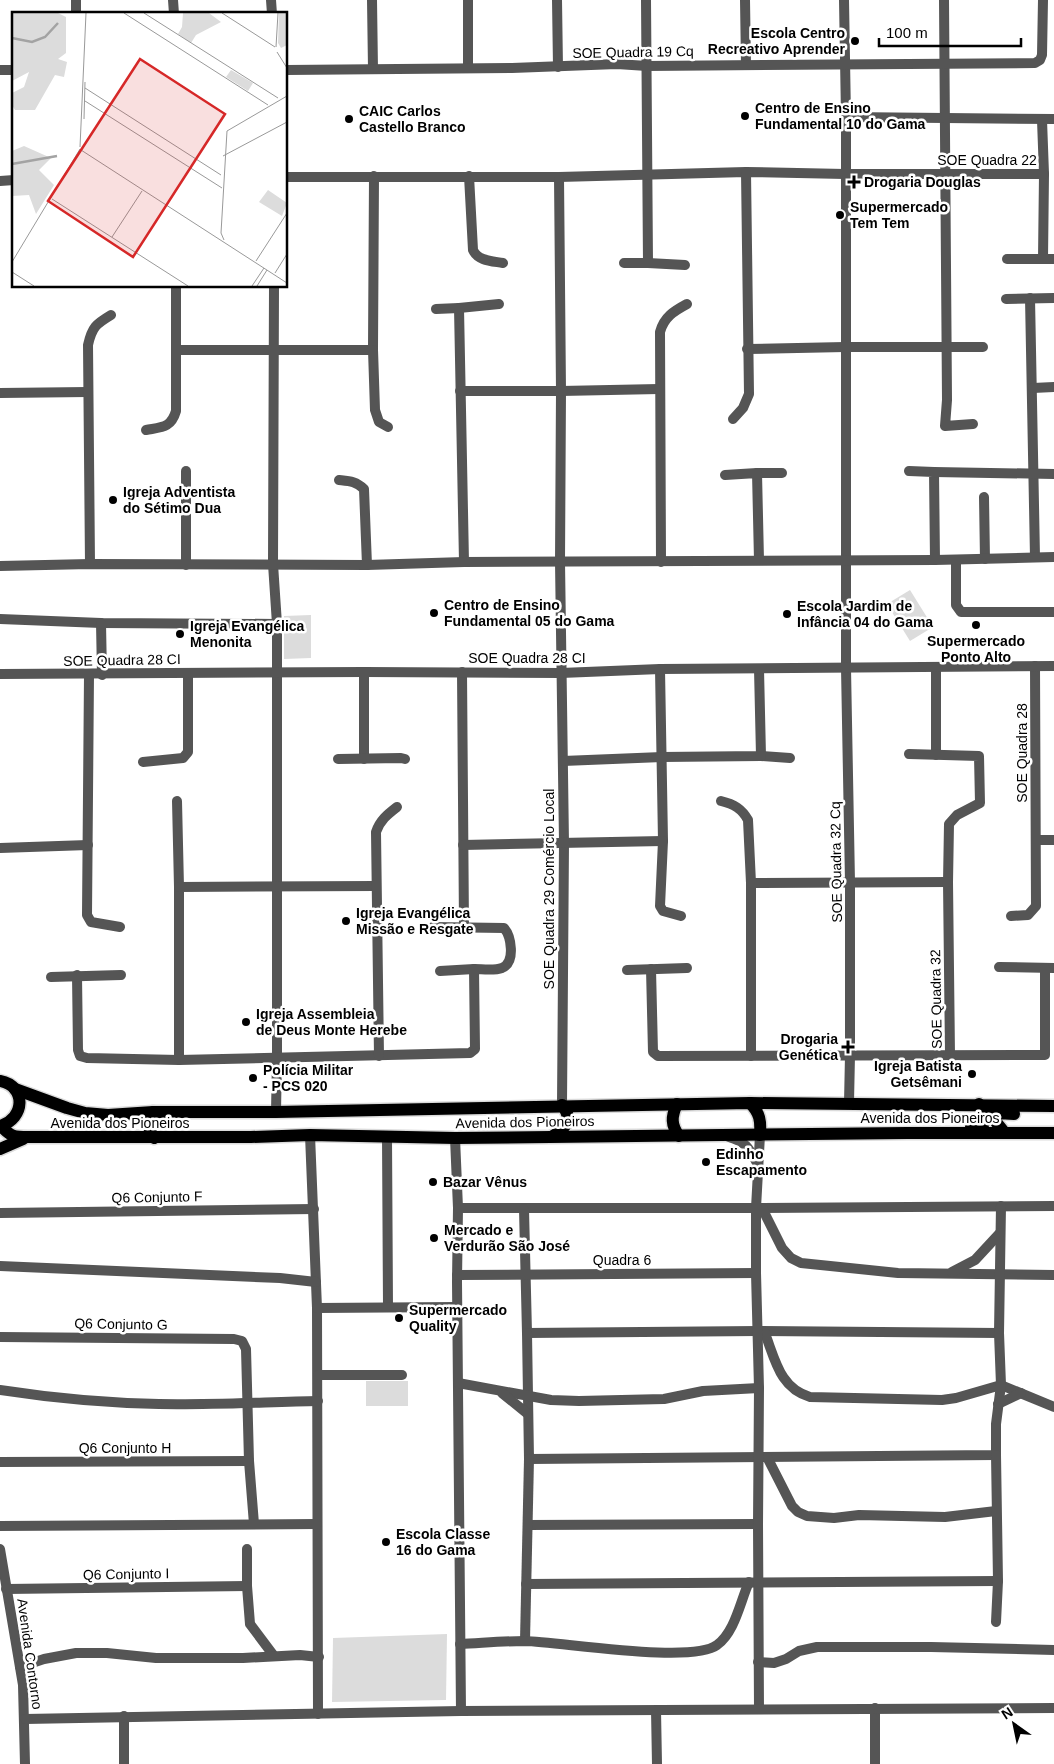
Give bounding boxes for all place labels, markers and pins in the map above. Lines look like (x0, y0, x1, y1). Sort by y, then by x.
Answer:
place label: Escola Centro Recreativo Aprender (708, 25, 846, 57)
marker: Escola Centro Recreativo Aprender (849, 35, 861, 47)
place label: Centro de Ensino Fundamental 10 do Gama (755, 100, 926, 132)
place label: CAIC Carlos Castello Branco (359, 103, 466, 135)
marker: Centro de Ensino Fundamental 10 do Gama (739, 110, 751, 122)
marker: CAIC Carlos Castello Branco (343, 113, 355, 125)
place label: Drogaria Douglas (864, 174, 981, 190)
marker: Drogaria Douglas (848, 176, 860, 188)
place label: Supermercado Tem Tem (850, 199, 948, 231)
marker: Supermercado Tem Tem (834, 209, 846, 221)
place label: Igreja Adventista do Sétimo Dua (123, 484, 236, 516)
marker: Igreja Adventista do Sétimo Dua (107, 494, 119, 506)
place label: Centro de Ensino Fundamental 05 do Gama (444, 597, 615, 629)
place label: Escola Jardim de Infância 04 do Gama (797, 598, 933, 630)
marker: Centro de Ensino Fundamental 05 do Gama (428, 607, 440, 619)
marker: Escola Jardim de Infância 04 do Gama (781, 608, 793, 620)
place label: Igreja Evangélica Menonita (190, 618, 305, 650)
marker: Supermercado Ponto Alto (970, 619, 982, 631)
marker: Igreja Evangélica Menonita (174, 628, 186, 640)
place label: Supermercado Ponto Alto (927, 633, 1025, 665)
place label: Igreja Evangélica Missão e Resgate (356, 905, 474, 937)
marker: Igreja Evangélica Missão e Resgate (340, 915, 352, 927)
place label: Igreja Assembleia de Deus Monte Herebe (256, 1006, 407, 1038)
marker: Igreja Assembleia de Deus Monte Herebe (240, 1016, 252, 1028)
place label: Drogaria Genética (779, 1031, 838, 1063)
marker: Drogaria Genética (842, 1041, 854, 1053)
place label: Igreja Batista Getsêmani (874, 1058, 962, 1090)
place label: Polícia Militar - PCS 020 (263, 1062, 354, 1094)
marker: Igreja Batista Getsêmani (966, 1068, 978, 1080)
marker: Polícia Militar - PCS 020 (247, 1072, 259, 1084)
place label: Edinho Escapamento (716, 1146, 807, 1178)
marker: Edinho Escapamento (700, 1156, 712, 1168)
place label: Bazar Vênus (443, 1174, 527, 1190)
marker: Bazar Vênus (427, 1176, 439, 1188)
place label: Mercado e Verdurão São José (444, 1222, 570, 1254)
marker: Mercado e Verdurão São José (428, 1232, 440, 1244)
place label: Supermercado Quality (409, 1302, 507, 1334)
marker: Supermercado Quality (393, 1312, 405, 1324)
place label: Escola Classe 16 do Gama (396, 1526, 490, 1558)
marker: Escola Classe 16 do Gama (380, 1536, 392, 1548)

